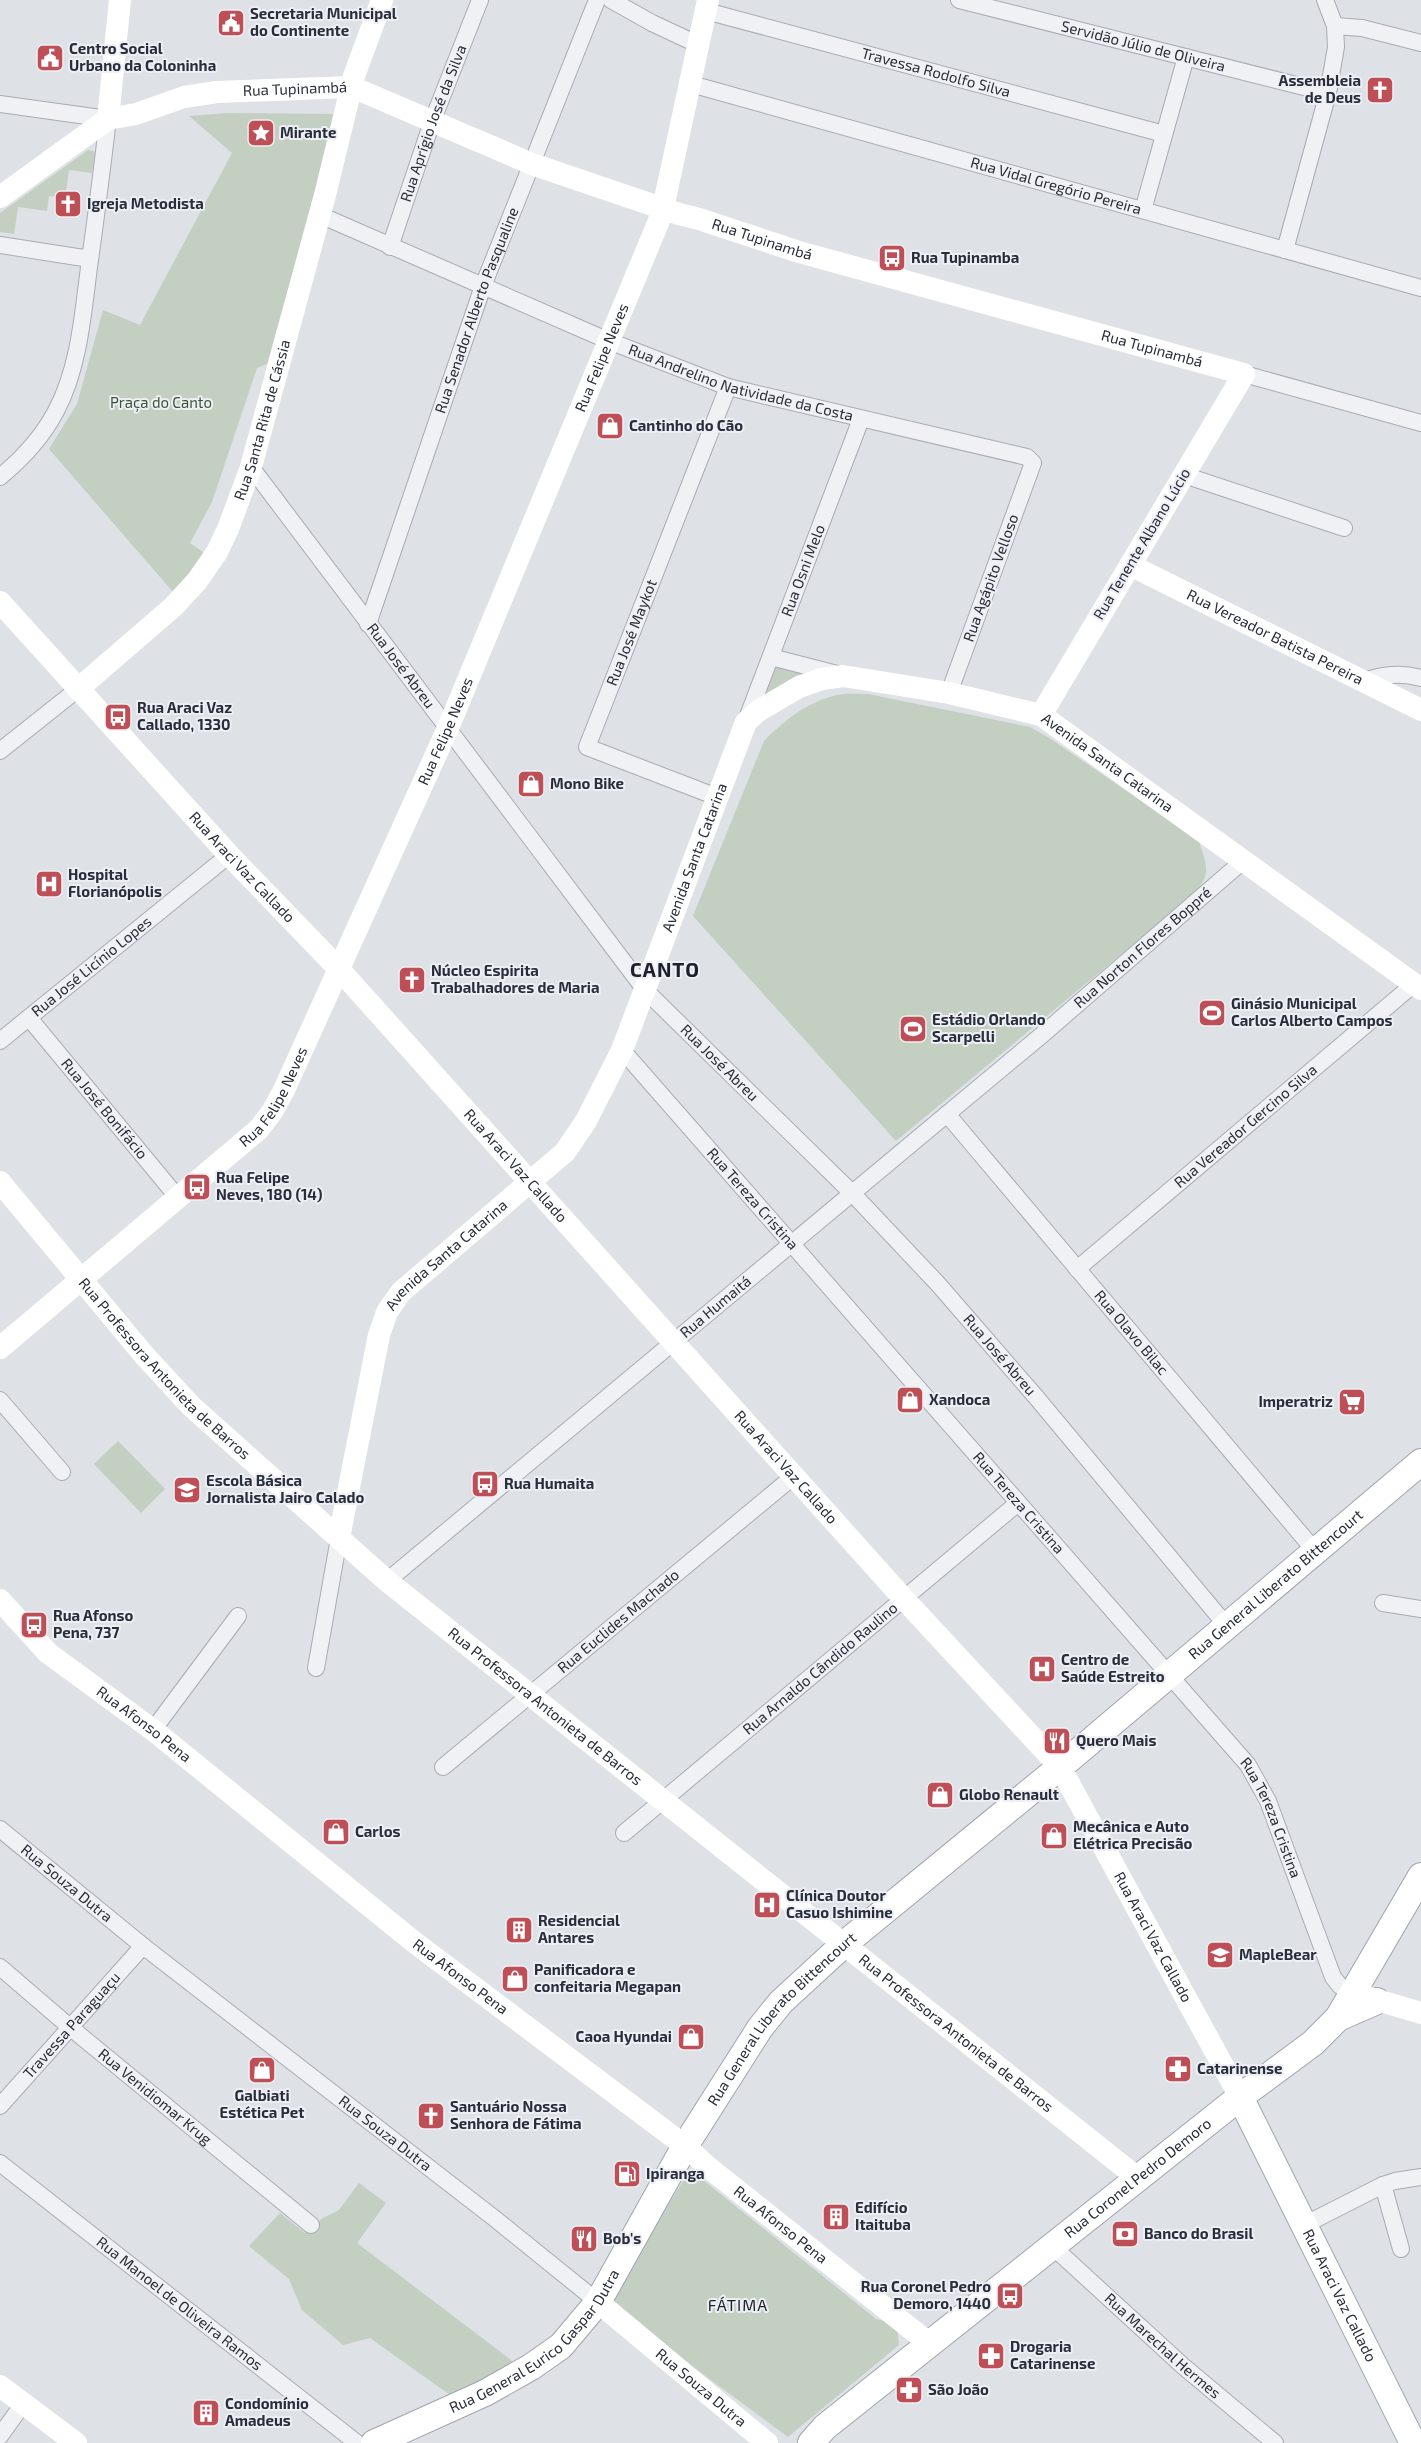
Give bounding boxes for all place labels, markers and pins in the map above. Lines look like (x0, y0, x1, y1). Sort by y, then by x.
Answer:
place label: Secretaria Municipal do Continente (250, 4, 397, 39)
public building icon: Secretaria Municipal do Continente (216, 8, 246, 38)
place label: Centro Social Urbano da Coloninha (69, 39, 216, 74)
public building icon: Centro Social Urbano da Coloninha (35, 43, 65, 73)
place label: Assembleia de Deus (1279, 71, 1361, 106)
church icon: Assembleia de Deus (1365, 75, 1395, 105)
place icon: Mirante (246, 118, 276, 148)
place label: Mirante (280, 123, 336, 141)
church icon: Igreja Metodista (53, 189, 83, 219)
place label: Igreja Metodista (87, 194, 204, 212)
bus stop icon: Rua Tupinamba (877, 243, 907, 273)
place label: Rua Tupinamba (911, 248, 1019, 266)
shop icon: Cantinho do Cão (595, 411, 625, 441)
place label: Cantinho do Cão (629, 416, 743, 434)
place label: Rua Araci Vaz Callado, 1330 (137, 698, 232, 733)
bus stop icon: Rua Araci Vaz Callado, 1330 (103, 702, 133, 732)
shop icon: Mono Bike (516, 769, 546, 799)
place label: Mono Bike (550, 774, 624, 792)
place label: Hospital Florianópolis (68, 865, 162, 900)
hospital icon: Hospital Florianópolis (34, 869, 64, 899)
place label: Núcleo Espirita Trabalhadores de Maria (431, 961, 600, 996)
church icon: Núcleo Espirita Trabalhadores de Maria (397, 965, 427, 995)
place label: Ginásio Municipal Carlos Alberto Campos (1231, 994, 1393, 1029)
sports icon: Ginásio Municipal Carlos Alberto Campos (1197, 998, 1227, 1028)
place label: Estádio Orlando Scarpelli (932, 1010, 1046, 1045)
sports icon: Estádio Orlando Scarpelli (898, 1014, 928, 1044)
place label: Rua Felipe Neves, 180 (14) (216, 1168, 322, 1203)
bus stop icon: Rua Felipe Neves, 180 (14) (182, 1172, 212, 1202)
shop icon: Xandoca (895, 1385, 925, 1415)
supermarket icon: Imperatriz (1337, 1387, 1367, 1417)
place label: Xandoca (929, 1390, 990, 1408)
place label: Imperatriz (1258, 1392, 1333, 1410)
bus stop icon: Rua Humaita (470, 1469, 500, 1499)
place label: Escola Básica Jornalista Jairo Calado (206, 1471, 365, 1506)
place label: Rua Humaita (504, 1474, 594, 1492)
school or university icon: Escola Básica Jornalista Jairo Calado (172, 1475, 202, 1505)
place label: Rua Afonso Pena, 737 (53, 1606, 134, 1641)
bus stop icon: Rua Afonso Pena, 737 (19, 1610, 49, 1640)
place label: Centro de Saúde Estreito (1061, 1650, 1165, 1685)
hospital icon: Centro de Saúde Estreito (1027, 1654, 1057, 1684)
restaurant icon: Quero Mais (1042, 1726, 1072, 1756)
place label: Quero Mais (1076, 1731, 1156, 1750)
shop icon: Globo Renault (925, 1780, 955, 1810)
place label: Globo Renault (959, 1785, 1059, 1803)
shop icon: Carlos (321, 1817, 351, 1847)
place label: Mecânica e Auto Elétrica Precisão (1073, 1817, 1192, 1852)
shop icon: Mecânica e Auto Elétrica Precisão (1039, 1821, 1069, 1851)
place label: Carlos (355, 1822, 401, 1840)
place label: Clínica Doutor Casuo Ishimine (786, 1886, 893, 1921)
hospital icon: Clínica Doutor Casuo Ishimine (752, 1890, 782, 1920)
place label: Residencial Antares (538, 1911, 620, 1946)
building icon: Residencial Antares (504, 1915, 534, 1945)
school or university icon: MapleBear (1205, 1940, 1235, 1970)
place label: MapleBear (1239, 1945, 1317, 1963)
place label: Panificadora e confeitaria Megapan (534, 1960, 681, 1995)
shop icon: Panificadora e confeitaria Megapan (500, 1964, 530, 1994)
shop icon: Caoa Hyundai (676, 2022, 706, 2052)
place label: Caoa Hyundai (576, 2027, 672, 2046)
pharmacy icon: Catarinense (1163, 2054, 1193, 2084)
shop icon: Galbiati Estética Pet (247, 2055, 277, 2085)
place label: Catarinense (1197, 2059, 1283, 2077)
place label: Galbiati Estética Pet (220, 2086, 304, 2121)
place label: Santuário Nossa Senhora de Fátima (450, 2097, 582, 2132)
church icon: Santuário Nossa Senhora de Fátima (416, 2101, 446, 2131)
fuel station icon: Ipiranga (612, 2159, 642, 2189)
place label: Ipiranga (646, 2164, 705, 2182)
place label: Edifício Itaituba (855, 2198, 911, 2233)
building icon: Edifício Itaituba (821, 2202, 851, 2232)
bank icon: Banco do Brasil (1110, 2219, 1140, 2249)
restaurant icon: Bob's (569, 2224, 599, 2254)
place label: Banco do Brasil (1144, 2224, 1253, 2242)
place label: Bob's (603, 2229, 641, 2247)
place label: Rua Coronel Pedro Demoro, 1440 (861, 2277, 991, 2312)
bus stop icon: Rua Coronel Pedro Demoro, 1440 (995, 2281, 1025, 2311)
place label: Drogaria Catarinense (1010, 2337, 1096, 2372)
pharmacy icon: Drogaria Catarinense (976, 2341, 1006, 2371)
pharmacy icon: São João (894, 2375, 924, 2405)
place label: São João (928, 2380, 989, 2398)
place label: Condomínio Amadeus (225, 2394, 309, 2429)
building icon: Condomínio Amadeus (191, 2398, 221, 2428)

